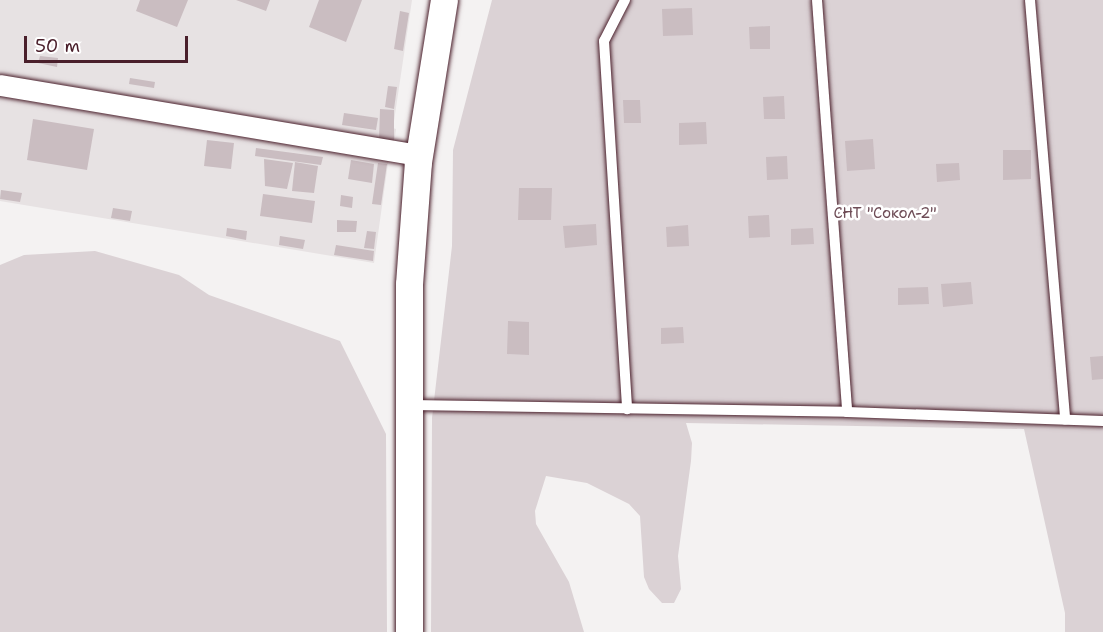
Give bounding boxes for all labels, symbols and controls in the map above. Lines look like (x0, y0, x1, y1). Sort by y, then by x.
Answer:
scale bar (27, 24, 190, 62)
text: 50 m (35, 34, 80, 58)
park label: СНТ "Сокол-2" (833, 205, 937, 223)

